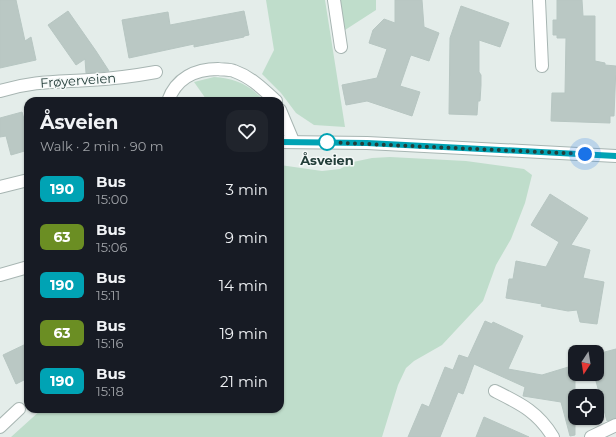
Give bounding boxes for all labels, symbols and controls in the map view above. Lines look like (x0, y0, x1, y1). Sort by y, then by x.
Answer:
street label: Frøyerveien (40, 69, 116, 91)
button: heart (226, 110, 268, 152)
text: Åsveien (40, 111, 118, 134)
marker: Åsveien (318, 133, 336, 151)
text: Walk · 2 min · 90 m (40, 138, 163, 154)
your location (575, 144, 595, 164)
place label: Åsveien (299, 152, 354, 168)
text: Bus (96, 172, 126, 191)
text: 190 (50, 180, 74, 198)
text: 3 min (226, 180, 268, 199)
text: 15:00 (96, 191, 128, 207)
text: Bus (96, 220, 126, 239)
text: 63 (53, 228, 71, 246)
text: 9 min (225, 228, 268, 247)
text: 15:06 (96, 239, 127, 255)
text: Bus (96, 268, 126, 287)
text: 190 (50, 276, 74, 294)
text: 14 min (219, 276, 268, 295)
text: 15:11 (96, 287, 120, 303)
text: Bus (96, 316, 126, 335)
text: 63 (53, 324, 71, 342)
text: 19 min (219, 324, 268, 343)
text: 15:16 (96, 335, 123, 351)
north arrow (568, 345, 604, 381)
map controls (568, 345, 604, 425)
text: Bus (96, 364, 126, 383)
text: 190 (50, 372, 74, 390)
text: 21 min (220, 372, 268, 391)
text: 15:18 (96, 383, 124, 399)
button: locate (568, 389, 604, 425)

